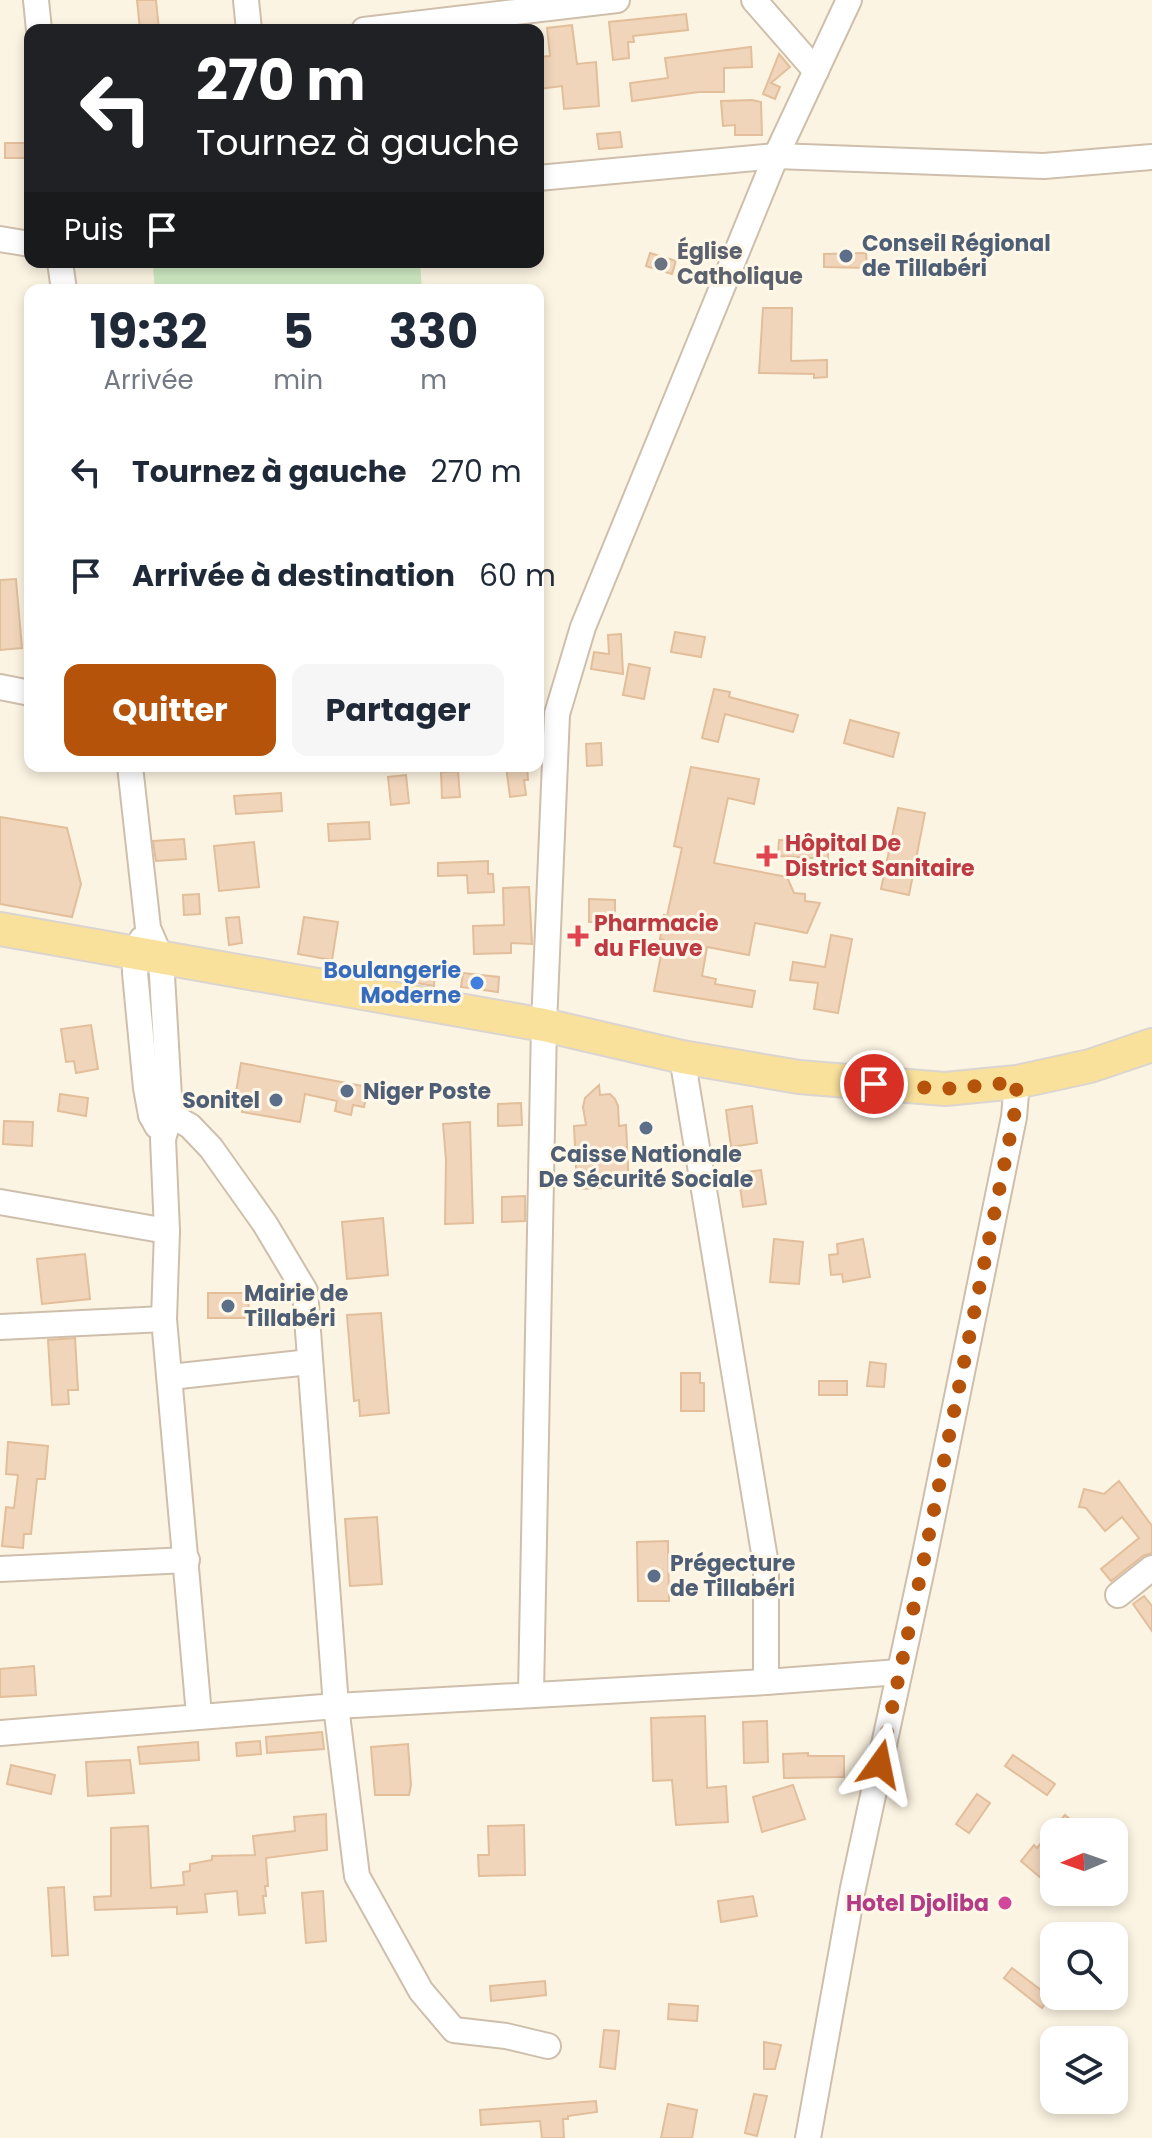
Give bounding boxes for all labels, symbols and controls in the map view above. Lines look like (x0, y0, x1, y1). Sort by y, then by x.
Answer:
text: 270 m (196, 41, 366, 120)
icon: left (64, 56, 168, 160)
text: Tournez à gauche (196, 117, 519, 168)
text: Puis (64, 208, 124, 251)
icon: arrive (140, 208, 184, 252)
place label: Conseil Régional de Tillabéri (862, 228, 1051, 284)
place label: Église Catholique (677, 236, 803, 292)
marker: Conseil Régional de Tillabéri (837, 247, 855, 265)
marker: Église Catholique (652, 255, 670, 273)
text: 19:32 (90, 298, 207, 365)
text: 5 (283, 298, 314, 365)
text: 330 (389, 298, 478, 365)
text: Arrivée (104, 362, 194, 398)
text: min (273, 362, 323, 398)
text: m (420, 362, 447, 398)
icon: left (64, 450, 108, 494)
text: Tournez à gauche (132, 450, 406, 493)
text: 270 m (430, 450, 522, 493)
icon: arrive (64, 554, 108, 598)
text: Arrivée à destination (132, 554, 455, 597)
text: 60 m (479, 554, 556, 597)
button: Quitter (64, 664, 276, 756)
button: Partager (292, 664, 504, 756)
place label: Hôpital De District Sanitaire (785, 828, 975, 884)
marker: Hôpital De District Sanitaire (756, 845, 778, 867)
place label: Pharmacie du Fleuve (594, 908, 719, 964)
marker: Pharmacie du Fleuve (569, 927, 587, 945)
place label: Boulangerie Moderne (323, 955, 461, 1011)
marker: Boulangerie Moderne (468, 974, 486, 992)
pin (840, 1050, 908, 1118)
icon: arrive (852, 1062, 896, 1106)
place label: Niger Poste (363, 1076, 491, 1107)
marker: Niger Poste (338, 1082, 356, 1100)
place label: Sonitel (182, 1085, 260, 1116)
marker: Sonitel (267, 1091, 285, 1109)
marker: Caisse Nationale De Sécurité Sociale (637, 1119, 655, 1137)
place label: Caisse Nationale De Sécurité Sociale (539, 1139, 753, 1195)
place label: Mairie de Tillabéri (244, 1278, 348, 1334)
marker: Mairie de Tillabéri (219, 1297, 237, 1315)
place label: Prégecture de Tillabéri (670, 1548, 795, 1604)
marker: Prégecture de Tillabéri (645, 1567, 663, 1585)
position arrow (838, 1722, 922, 1806)
north arrow (1040, 1818, 1128, 1906)
map controls (1040, 1818, 1128, 2114)
place label: Hotel Djoliba (846, 1888, 989, 1919)
marker: Hotel Djoliba (996, 1894, 1014, 1912)
button: search (1040, 1922, 1128, 2010)
button: layers (1040, 2026, 1128, 2114)

